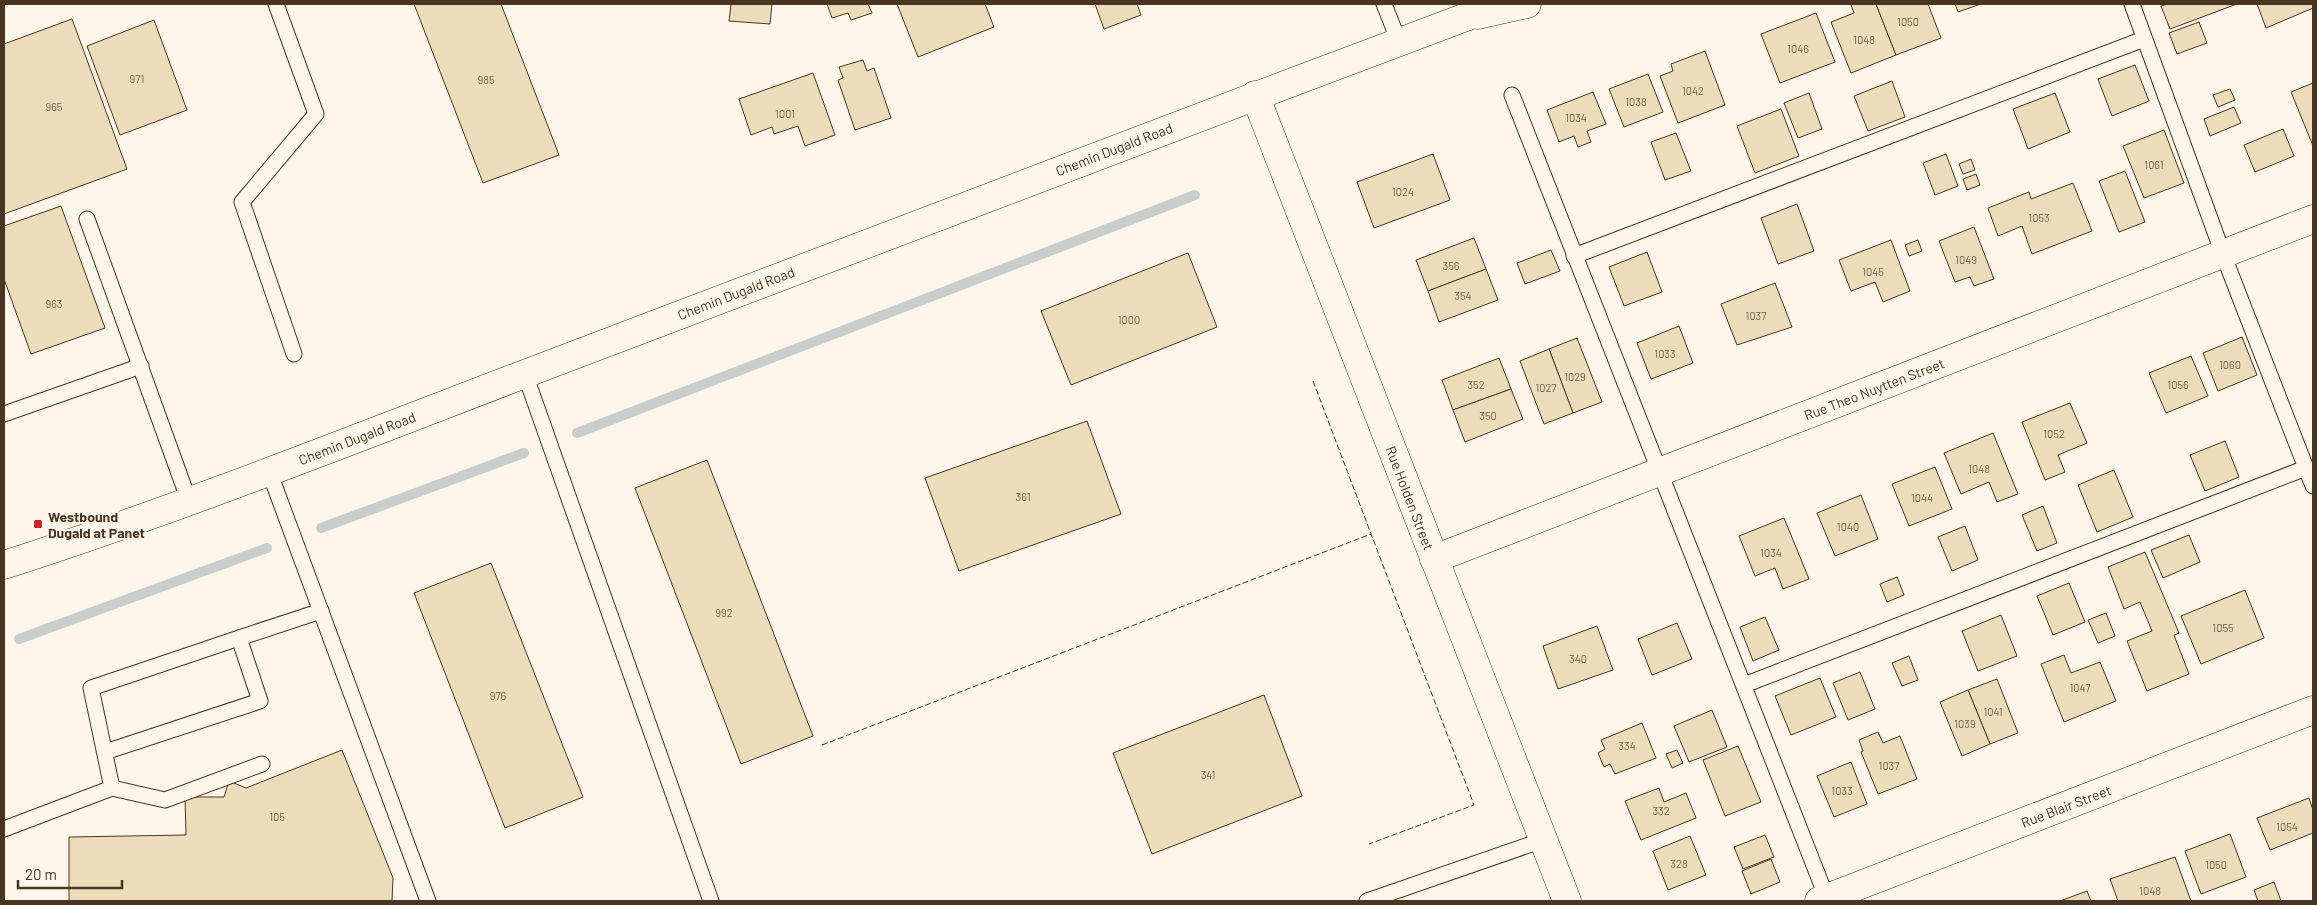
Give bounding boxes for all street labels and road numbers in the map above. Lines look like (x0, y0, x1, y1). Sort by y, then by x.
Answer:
street label: Chemin Dugald Road (1053, 119, 1175, 179)
street label: Chemin Dugald Road (675, 263, 797, 323)
street label: Rue Theo Nuytten Street (1801, 354, 1947, 424)
street label: Chemin Dugald Road (296, 408, 418, 468)
street label: Rue Holden Street (1382, 444, 1438, 552)
street label: Rue Blair Street (2019, 781, 2113, 831)

